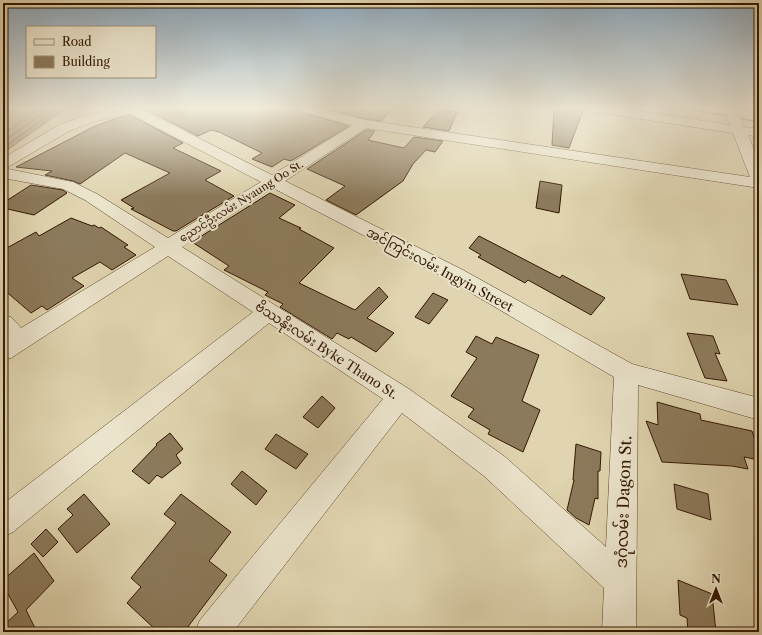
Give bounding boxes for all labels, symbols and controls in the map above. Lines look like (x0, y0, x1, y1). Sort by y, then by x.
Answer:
legend (26, 26, 156, 78)
text: Road (62, 34, 92, 49)
text: Building (62, 54, 110, 69)
street label: ညောင်ဦးလမ်း Nyaung Oo St. (176, 157, 307, 247)
street label: အင်ကြင်းလမ်း Ingyin Street (363, 223, 516, 317)
street label: ဗိဿနိုးလမ်း Byke Thano St. (251, 298, 401, 405)
street label: ဒဂုံလမ်း Dagon St. (610, 435, 640, 569)
north arrow (696, 569, 736, 609)
text: N (711, 572, 721, 586)

